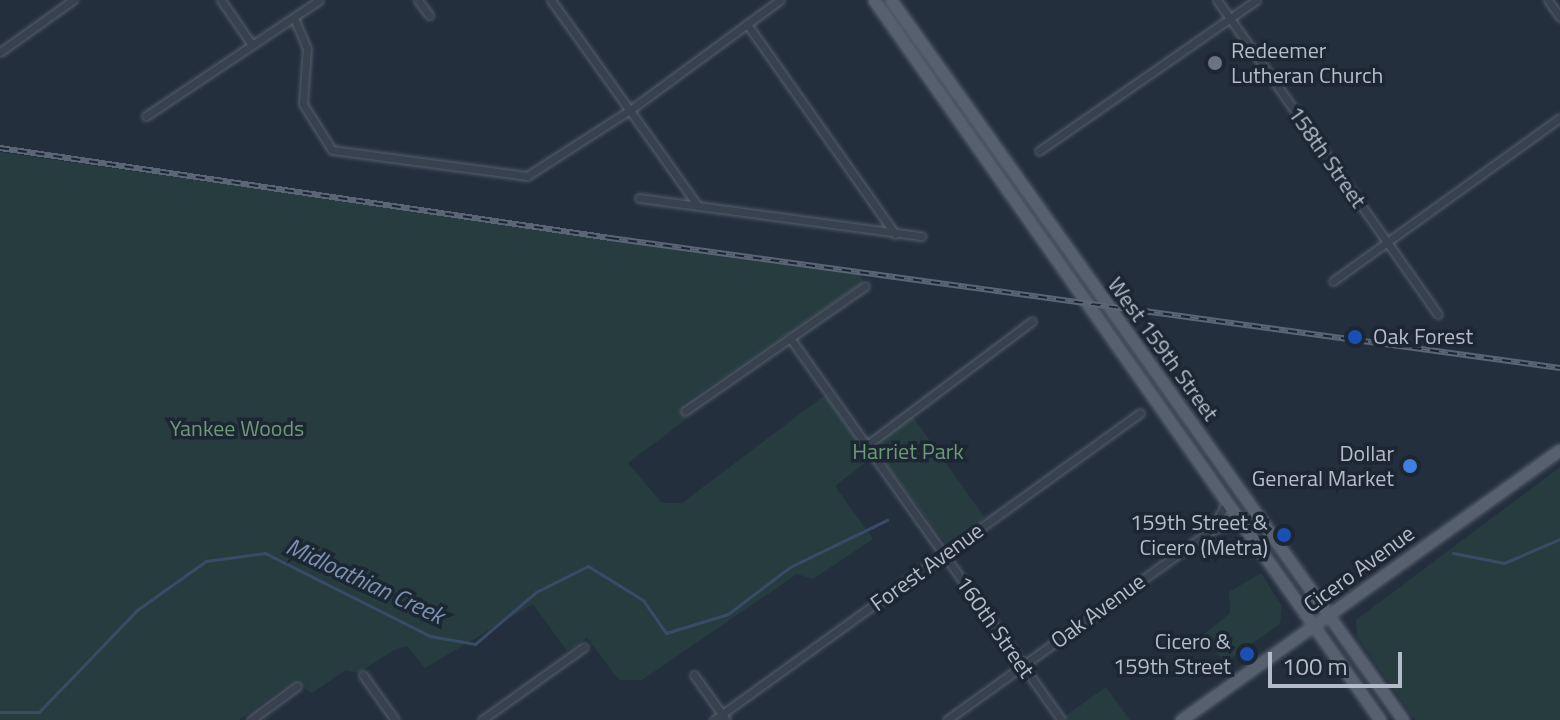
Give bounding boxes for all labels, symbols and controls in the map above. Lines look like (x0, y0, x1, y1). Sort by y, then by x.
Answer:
place label: Redeemer Lutheran Church (1231, 37, 1383, 88)
marker: Redeemer Lutheran Church (1206, 54, 1224, 72)
street label: 158th Street (1282, 101, 1372, 213)
street label: West 159th Street (1102, 272, 1224, 426)
place label: Oak Forest (1373, 324, 1473, 350)
marker: Oak Forest (1344, 326, 1366, 348)
park label: Yankee Woods (170, 416, 304, 442)
park label: Harriet Park (852, 439, 964, 465)
place label: Dollar General Market (1252, 440, 1394, 492)
marker: Dollar General Market (1401, 457, 1419, 475)
place label: 159th Street & Cicero (Metra) (1130, 509, 1268, 560)
street label: Forest Avenue (865, 517, 989, 617)
street label: Cicero Avenue (1299, 520, 1419, 618)
marker: 159th Street & Cicero (Metra) (1275, 526, 1293, 544)
water label: Midloathian Creek (282, 532, 448, 630)
street label: Oak Avenue (1046, 568, 1150, 654)
street label: 160th Street (950, 571, 1040, 683)
place label: Cicero & 159th Street (1113, 628, 1231, 680)
scale bar (1272, 636, 1406, 686)
marker: Cicero & 159th Street (1238, 645, 1256, 663)
text: 100 m (1282, 648, 1348, 684)

